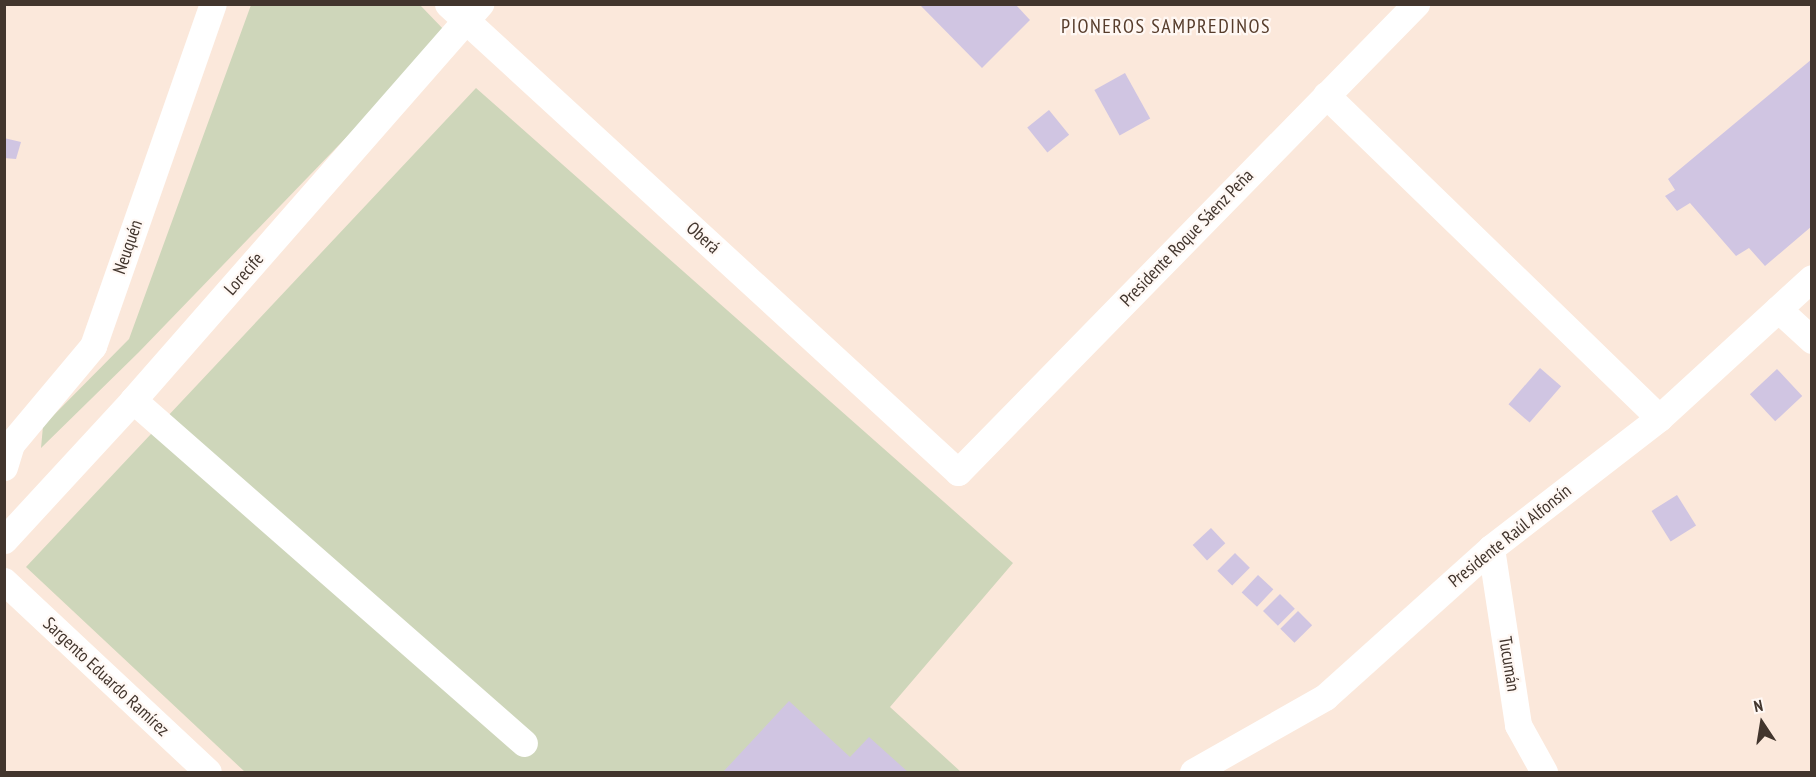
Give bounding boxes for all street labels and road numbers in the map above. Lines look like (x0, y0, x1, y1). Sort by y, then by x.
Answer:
street label: Presidente Roque Sáenz Peña (1116, 165, 1258, 311)
street label: Neuquén (109, 217, 147, 277)
street label: Oberá (682, 218, 724, 258)
street label: Lorecife (220, 248, 268, 300)
street label: Presidente Raúl Alfonsín (1444, 480, 1576, 592)
street label: Sargento Eduardo Ramírez (39, 613, 173, 741)
street label: Tucumán (1494, 635, 1524, 693)

